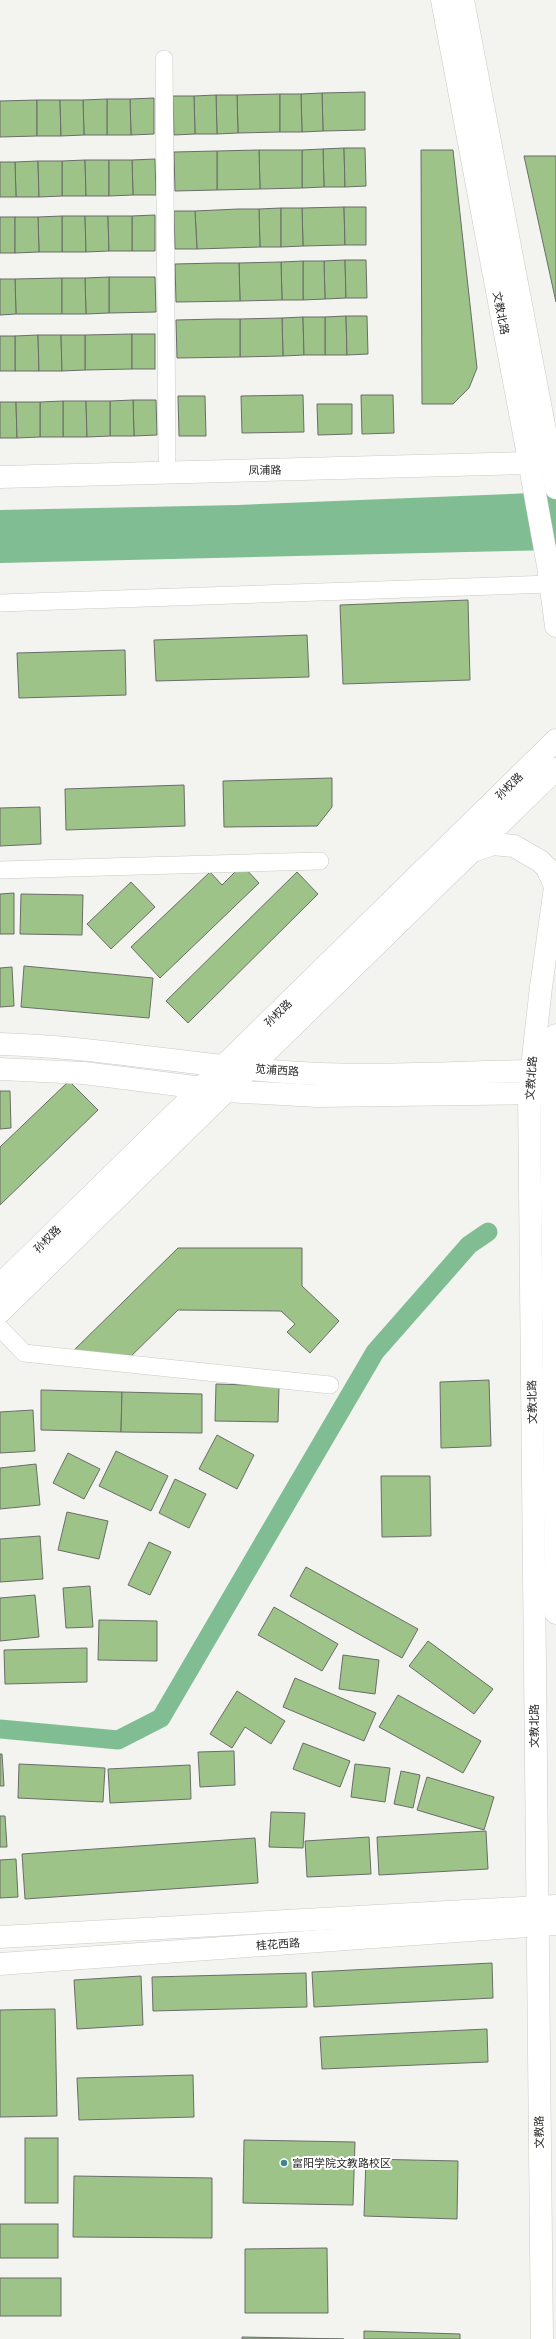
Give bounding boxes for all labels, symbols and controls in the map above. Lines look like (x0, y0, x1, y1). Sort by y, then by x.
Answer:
street label: 文教北路 (490, 290, 511, 336)
street label: 凤浦路 (248, 464, 282, 477)
street label: 孙权路 (493, 770, 526, 802)
street label: 孙权路 (262, 997, 295, 1029)
street label: 文教北路 (523, 1056, 540, 1100)
street label: 苋浦西路 (255, 1062, 299, 1079)
street label: 孙权路 (31, 1223, 64, 1256)
street label: 文教北路 (526, 1380, 539, 1424)
street label: 文教北路 (528, 1704, 541, 1748)
street label: 桂花西路 (256, 1936, 300, 1953)
street label: 文教路 (533, 2115, 546, 2149)
place label: 富阳学院文教路校区 (292, 2157, 391, 2170)
marker: 富阳学院文教路校区 (279, 2158, 289, 2168)

